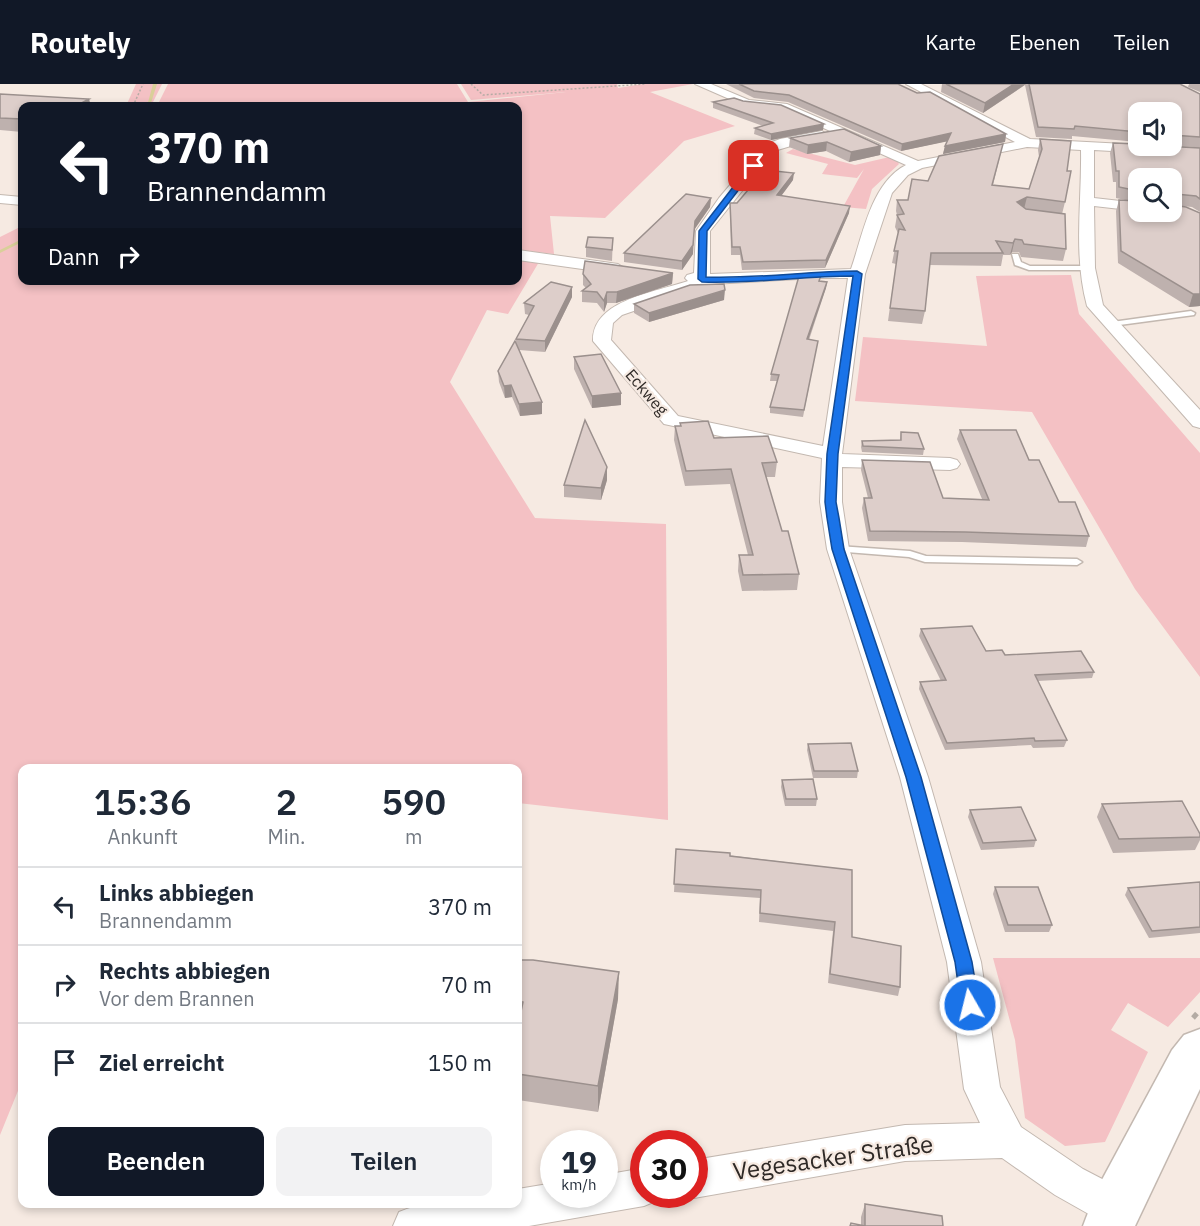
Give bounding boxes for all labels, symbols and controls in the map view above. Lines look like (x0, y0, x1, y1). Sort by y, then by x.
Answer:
text: Routely (30, 24, 131, 61)
text: Karte (925, 28, 976, 56)
text: Ebenen (1009, 28, 1080, 56)
text: Teilen (1113, 28, 1170, 56)
map controls (1128, 102, 1182, 222)
button: sound (1128, 102, 1182, 156)
text: 370 m (147, 120, 270, 175)
icon: left (48, 126, 126, 204)
pin (728, 140, 779, 191)
icon: arrive (737, 149, 770, 182)
button: search (1128, 168, 1182, 222)
text: Brannendamm (147, 173, 327, 208)
icon: right (112, 240, 145, 273)
text: Dann (48, 242, 100, 271)
street label: Eckweg (621, 365, 673, 420)
text: 15:36 (94, 778, 192, 825)
text: 2 (276, 778, 297, 825)
text: 590 (381, 778, 446, 825)
text: Ankunft (107, 823, 178, 850)
text: Min. (268, 823, 306, 850)
text: m (405, 823, 423, 850)
text: Links abbiegen (99, 878, 254, 907)
icon: left (48, 890, 81, 923)
text: 370 m (428, 892, 492, 921)
text: Brannendamm (99, 907, 232, 934)
text: Rechts abbiegen (99, 956, 270, 985)
icon: right (48, 968, 81, 1001)
text: 70 m (441, 970, 492, 999)
position arrow (938, 973, 1002, 1037)
text: Vor dem Brannen (99, 985, 255, 1012)
icon: arrive (48, 1046, 81, 1079)
text: Ziel erreicht (99, 1048, 224, 1077)
text: 150 m (428, 1048, 492, 1077)
button: Beenden (48, 1127, 264, 1196)
button: Teilen (276, 1127, 492, 1196)
street label: Vegesacker Straße (731, 1127, 935, 1187)
speed limit sign: 30 (630, 1130, 708, 1208)
text: 19 (561, 1142, 597, 1181)
text: km/h (561, 1175, 597, 1194)

